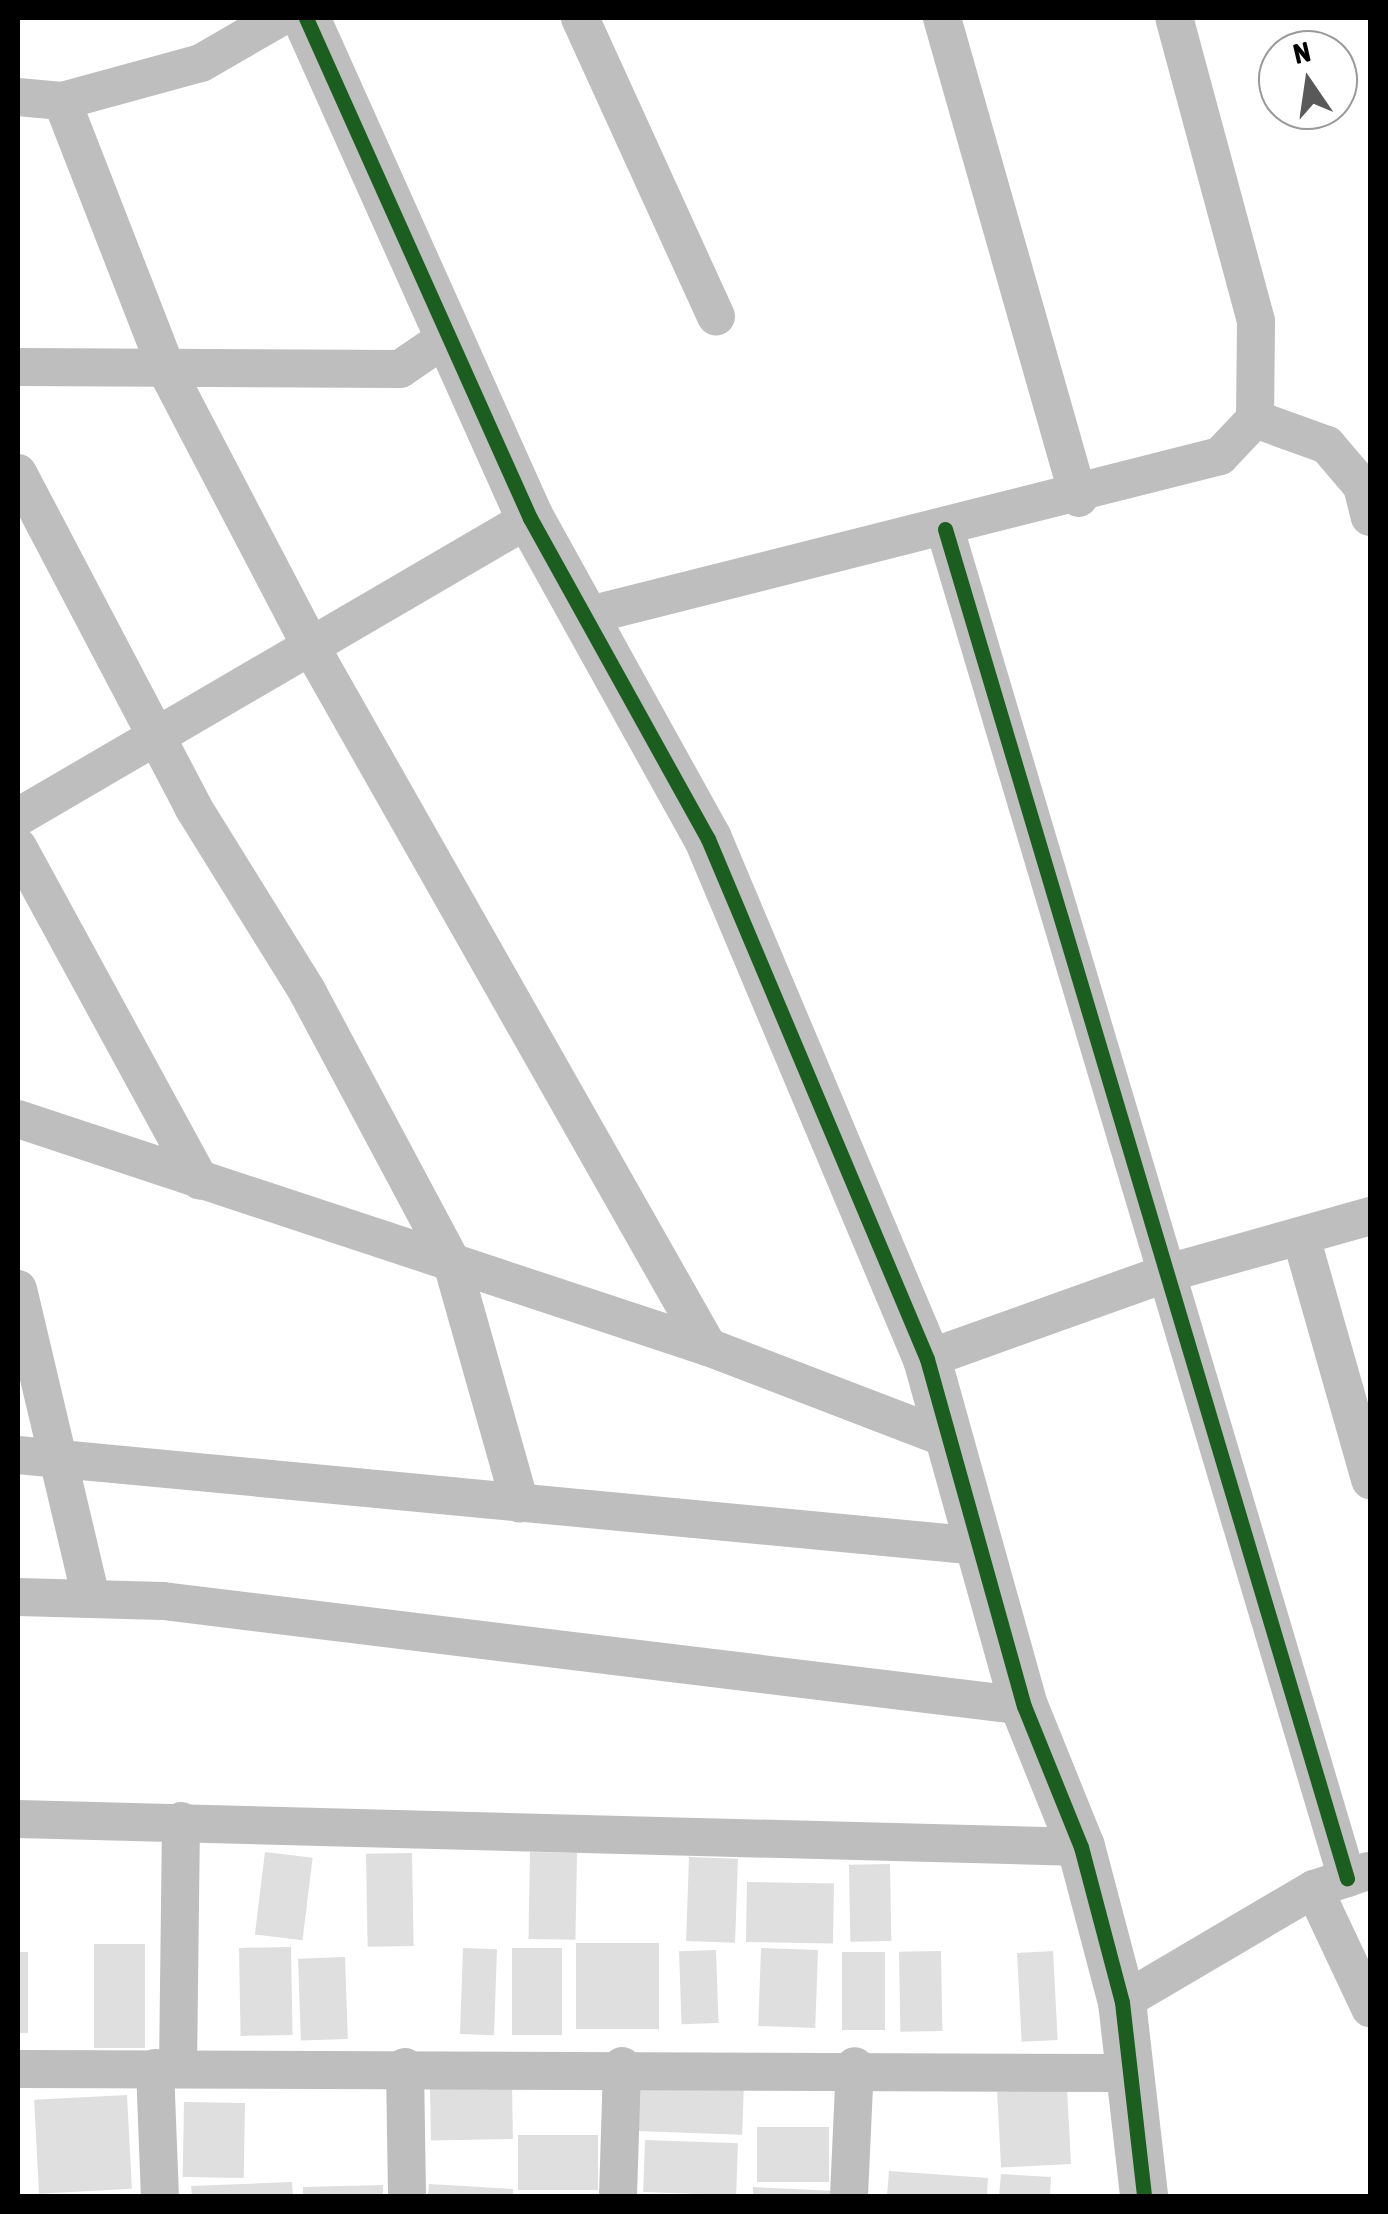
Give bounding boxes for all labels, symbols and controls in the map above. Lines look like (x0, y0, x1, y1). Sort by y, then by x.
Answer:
north arrow (1258, 30, 1358, 130)
text: N (1290, 35, 1313, 70)

